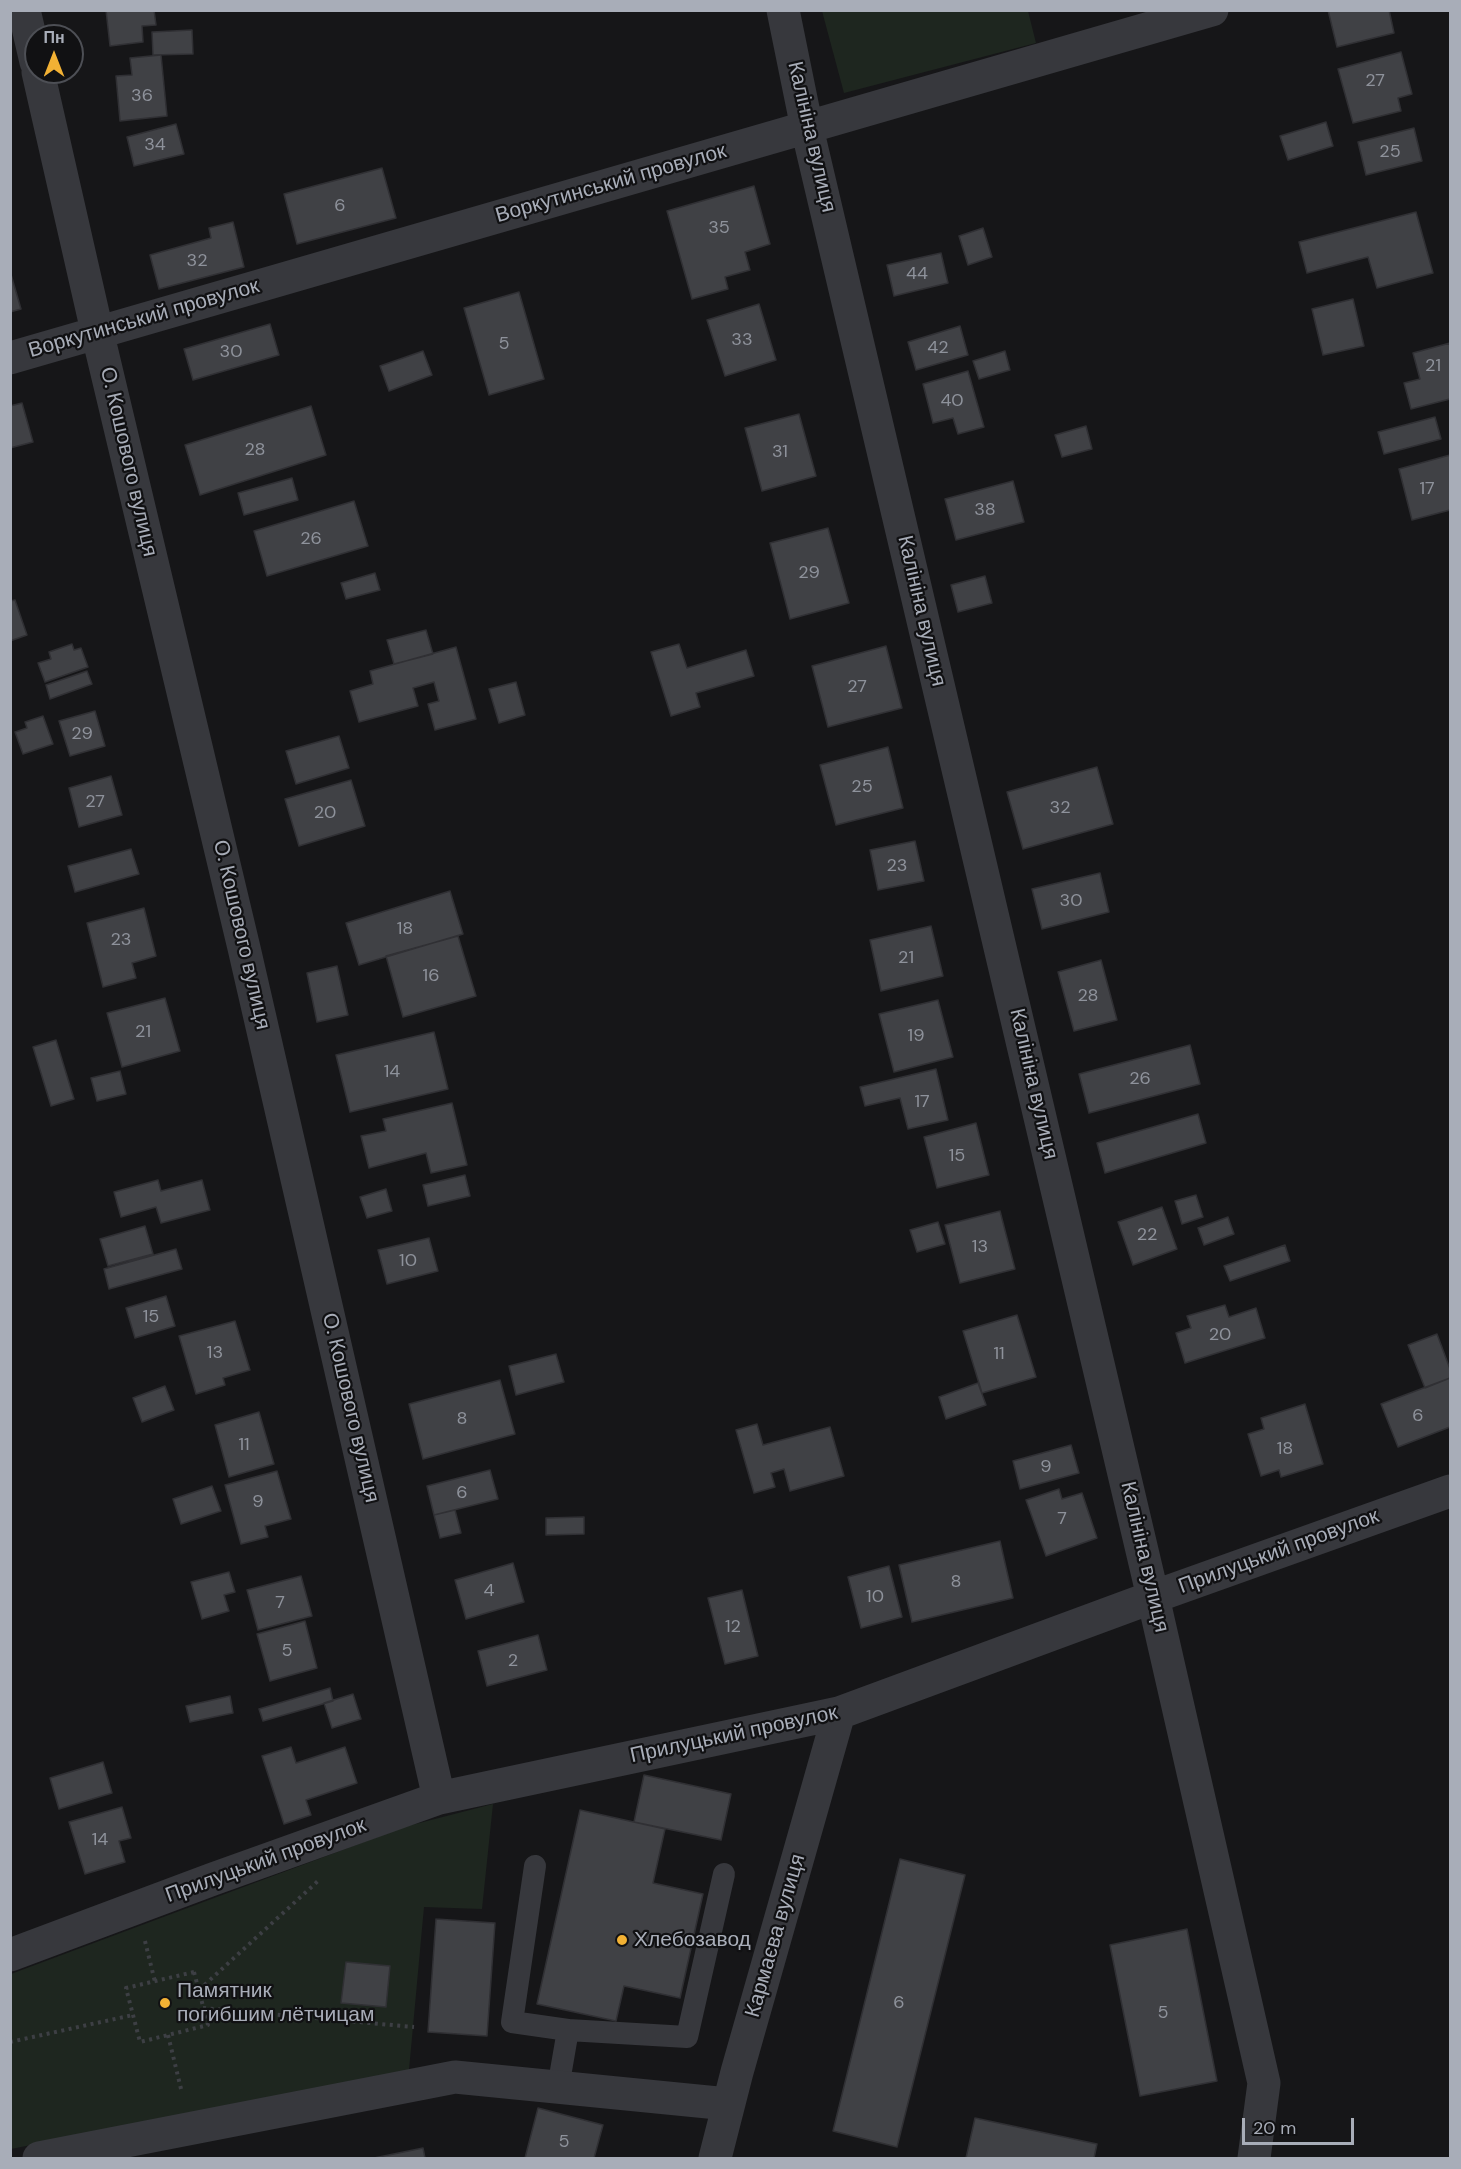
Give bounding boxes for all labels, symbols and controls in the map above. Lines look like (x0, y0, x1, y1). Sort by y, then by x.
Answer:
north arrow (24, 24, 84, 84)
text: Пн (43, 27, 65, 48)
street label: Калініна вулиця (781, 59, 841, 215)
house number: 27 (1365, 70, 1385, 92)
house number: 36 (131, 85, 153, 107)
house number: 34 (144, 134, 166, 156)
street label: Воркутинський провулок (493, 139, 729, 229)
house number: 25 (1379, 141, 1401, 163)
house number: 6 (334, 195, 346, 217)
house number: 35 (708, 217, 730, 239)
house number: 32 (186, 250, 208, 272)
house number: 44 (906, 263, 928, 285)
street label: Воркутинський провулок (26, 274, 262, 364)
house number: 33 (731, 329, 753, 351)
house number: 5 (499, 333, 509, 355)
house number: 42 (927, 337, 949, 359)
house number: 30 (220, 341, 242, 363)
house number: 21 (1425, 355, 1441, 377)
street label: О. Кошового вулиця (94, 365, 162, 559)
house number: 40 (940, 390, 964, 412)
house number: 28 (244, 439, 266, 461)
house number: 31 (772, 441, 788, 463)
house number: 17 (1419, 478, 1435, 500)
house number: 38 (974, 499, 996, 521)
house number: 26 (300, 528, 322, 550)
street label: Калініна вулиця (891, 533, 951, 689)
house number: 29 (798, 562, 820, 584)
house number: 27 (847, 676, 867, 698)
house number: 29 (71, 723, 93, 745)
house number: 25 (851, 776, 873, 798)
house number: 27 (85, 791, 105, 813)
house number: 32 (1049, 797, 1071, 819)
house number: 20 (314, 802, 336, 824)
street label: О. Кошового вулиця (207, 838, 275, 1032)
house number: 23 (886, 855, 908, 877)
house number: 30 (1060, 890, 1082, 912)
house number: 18 (397, 918, 413, 940)
house number: 23 (110, 929, 132, 951)
house number: 21 (898, 947, 914, 969)
house number: 16 (423, 965, 439, 987)
house number: 28 (1077, 985, 1099, 1007)
street label: Калініна вулиця (1003, 1006, 1063, 1162)
house number: 21 (135, 1021, 151, 1043)
house number: 19 (908, 1025, 924, 1047)
house number: 14 (384, 1061, 400, 1083)
house number: 26 (1129, 1068, 1151, 1090)
house number: 17 (914, 1091, 930, 1113)
house number: 15 (949, 1145, 965, 1167)
house number: 22 (1137, 1224, 1157, 1246)
house number: 13 (972, 1236, 988, 1258)
house number: 10 (399, 1250, 417, 1272)
house number: 15 (143, 1306, 159, 1328)
street label: О. Кошового вулиця (316, 1311, 384, 1505)
house number: 20 (1209, 1324, 1231, 1346)
house number: 13 (207, 1342, 223, 1364)
house number: 11 (993, 1343, 1005, 1365)
house number: 6 (1412, 1405, 1424, 1427)
house number: 8 (457, 1408, 467, 1430)
house number: 11 (238, 1434, 250, 1456)
house number: 18 (1277, 1438, 1293, 1460)
house number: 9 (1040, 1456, 1052, 1478)
street label: Калініна вулиця (1114, 1479, 1174, 1635)
house number: 6 (456, 1482, 468, 1504)
house number: 9 (252, 1491, 264, 1513)
street label: Прилуцький провулок (1175, 1504, 1383, 1600)
house number: 7 (1057, 1508, 1067, 1530)
house number: 8 (951, 1571, 961, 1593)
house number: 4 (484, 1580, 494, 1602)
house number: 10 (866, 1586, 884, 1608)
house number: 7 (275, 1592, 285, 1614)
house number: 12 (725, 1616, 741, 1638)
house number: 5 (282, 1640, 292, 1662)
house number: 2 (508, 1650, 518, 1672)
street label: Прилуцький провулок (628, 1701, 840, 1769)
street label: Прилуцький провулок (162, 1813, 370, 1909)
house number: 14 (92, 1829, 108, 1851)
street label: Кармаєва вулиця (741, 1851, 811, 2021)
place label: Хлебозавод (634, 1927, 751, 1953)
marker: Хлебозавод (615, 1933, 629, 1947)
place label: Памятник погибшим лётчицам (177, 1978, 374, 2028)
house number: 6 (893, 1992, 905, 2014)
marker: Памятник погибшим лётчицам (158, 1996, 172, 2010)
house number: 5 (1158, 2002, 1168, 2024)
scale bar (1245, 2106, 1358, 2144)
text: 20 m (1253, 2116, 1296, 2140)
house number: 5 (559, 2131, 569, 2153)

